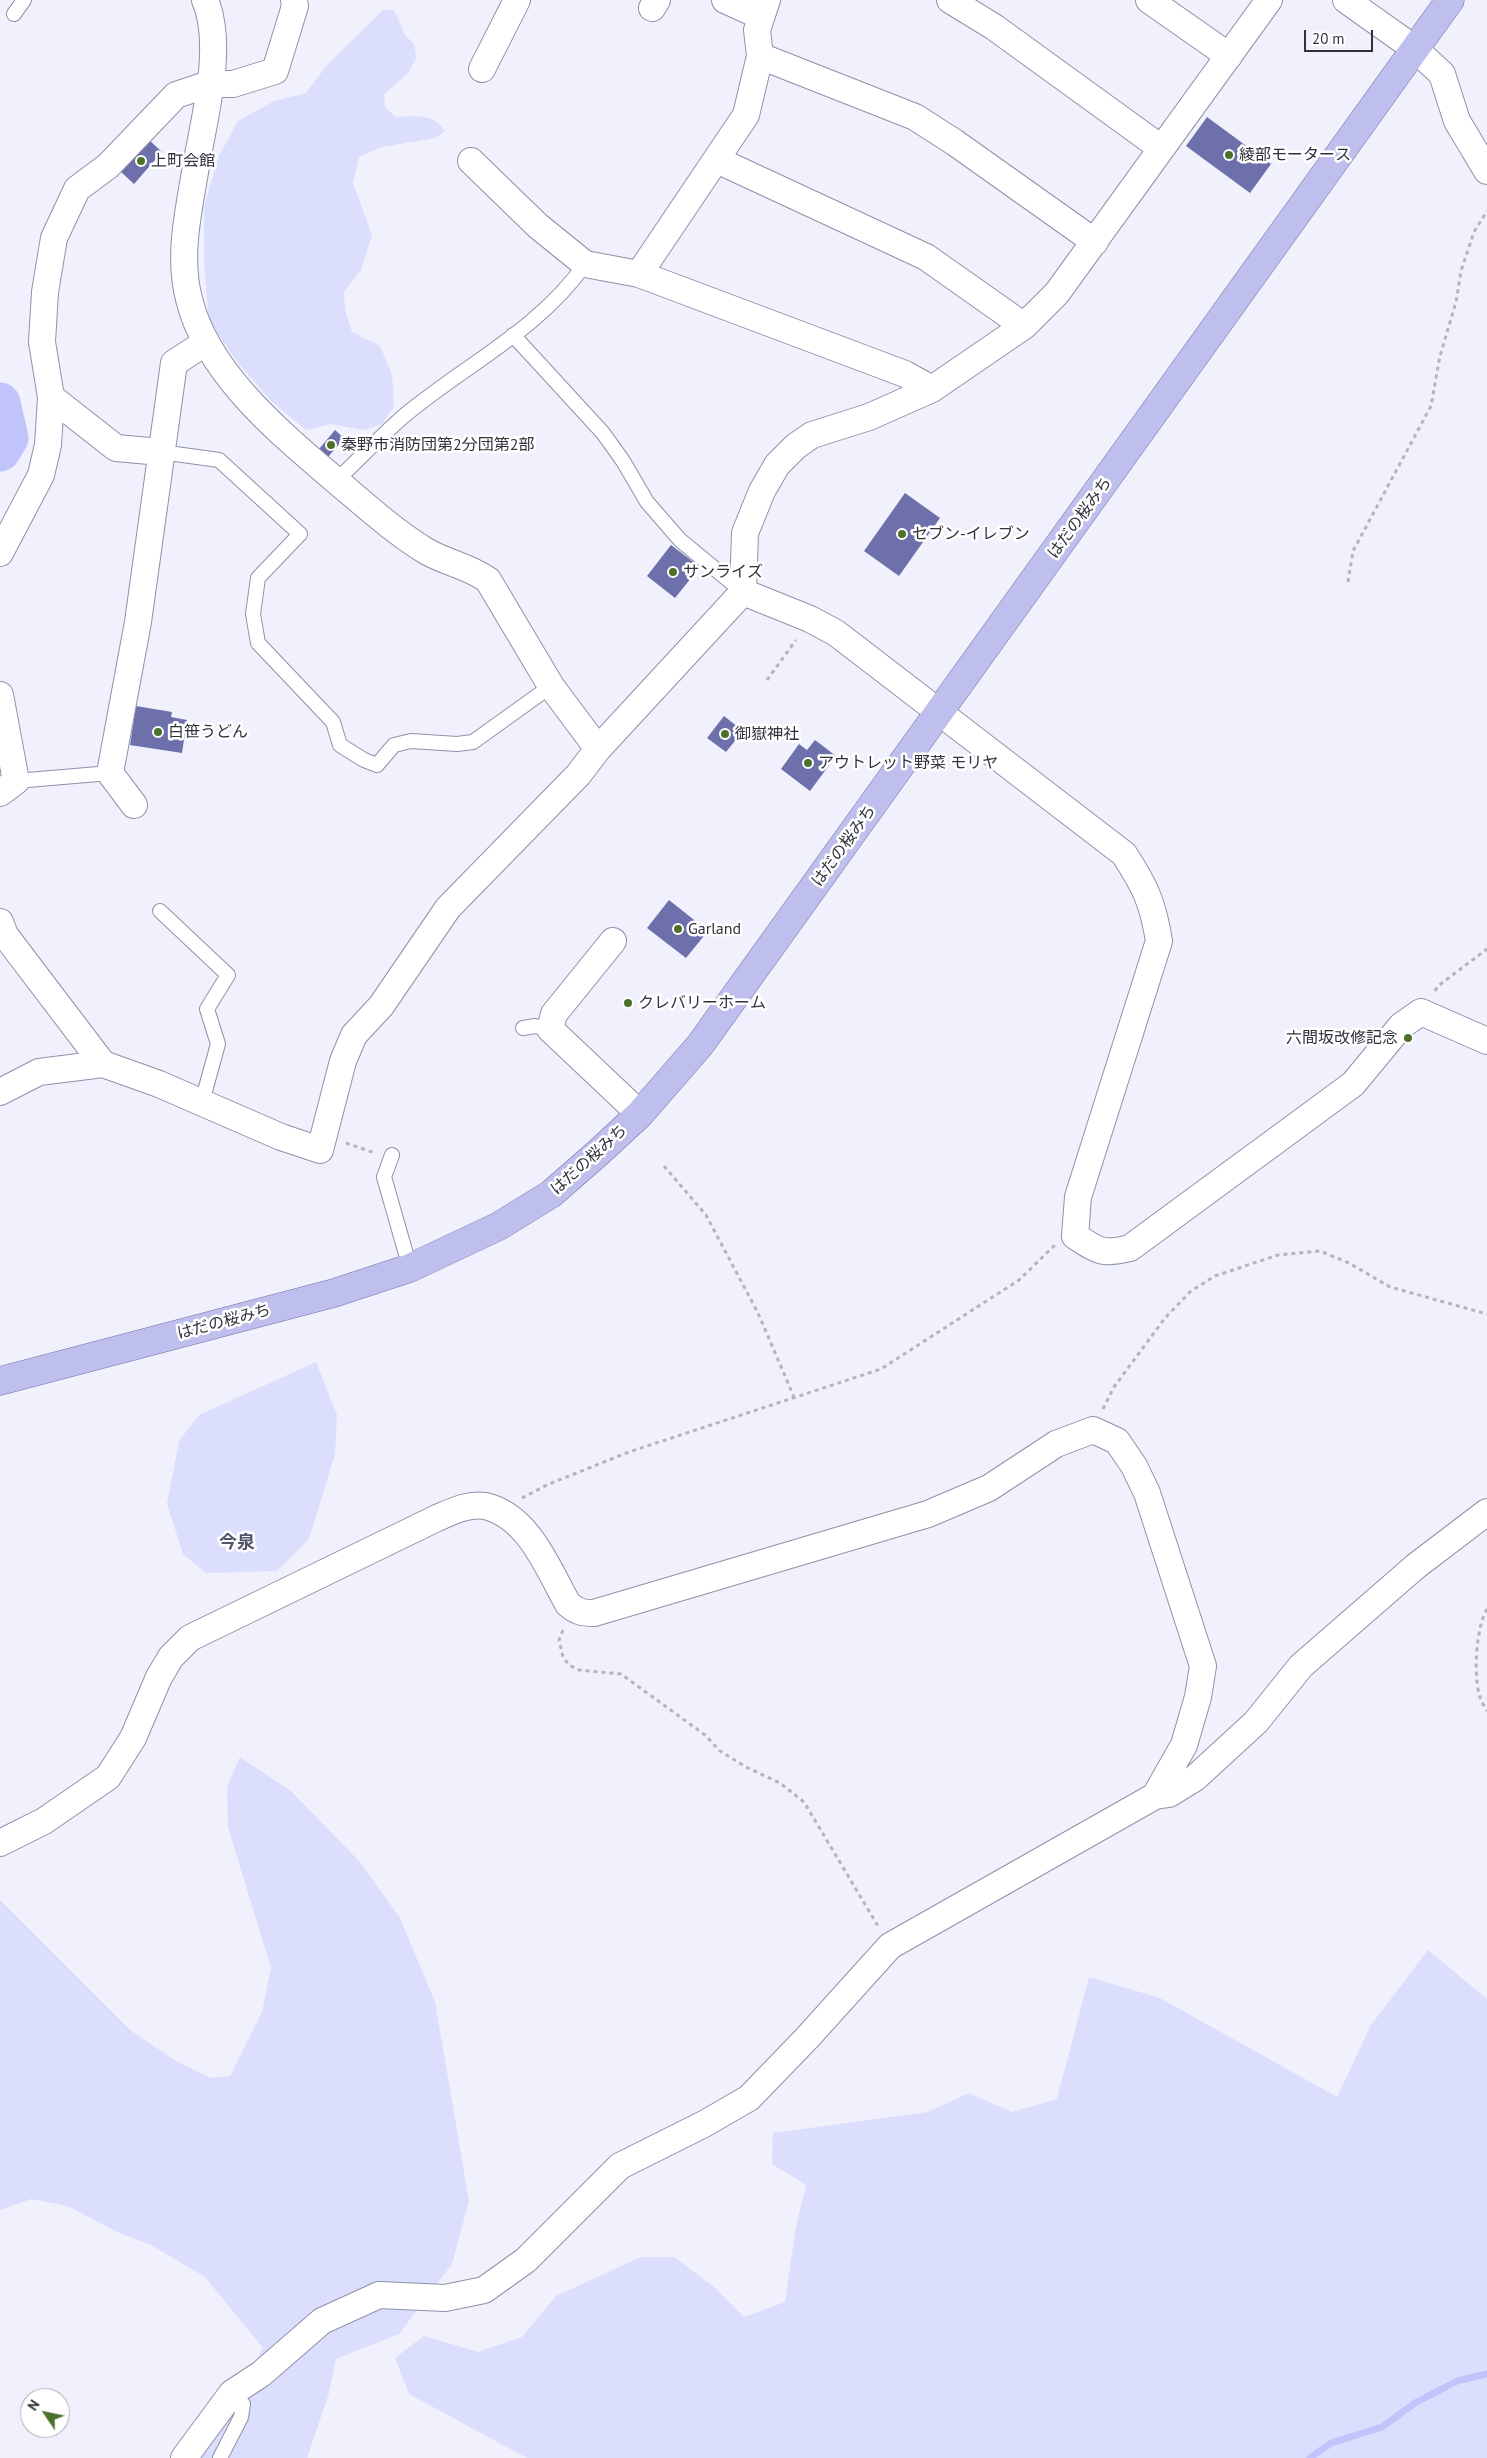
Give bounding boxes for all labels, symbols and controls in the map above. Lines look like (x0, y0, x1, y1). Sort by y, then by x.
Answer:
scale bar (1307, 20, 1376, 52)
text: 20 m (1312, 29, 1345, 48)
place label: 綾部モータース (1239, 145, 1351, 165)
marker: 綾部モータース (1223, 149, 1235, 161)
place label: 上町会館 (151, 151, 215, 171)
marker: 上町会館 (135, 155, 147, 167)
place label: 秦野市消防団第2分団第2部 (341, 435, 534, 455)
marker: 秦野市消防団第2分団第2部 (325, 439, 337, 451)
street label: はだの桜みち (1044, 474, 1116, 562)
place label: セブン-イレブン (912, 524, 1030, 544)
marker: セブン-イレブン (896, 528, 908, 540)
place label: サンライズ (683, 562, 763, 582)
marker: サンライズ (667, 566, 679, 578)
place label: 白笹うどん (168, 722, 248, 742)
place label: 御嶽神社 (735, 724, 799, 744)
marker: 白笹うどん (152, 726, 164, 738)
marker: 御嶽神社 (719, 728, 731, 740)
place label: アウトレット野菜 モリヤ (818, 753, 998, 773)
marker: アウトレット野菜 モリヤ (802, 757, 814, 769)
street label: はだの桜みち (808, 802, 880, 890)
place label: Garland (688, 919, 741, 939)
marker: Garland (672, 923, 684, 935)
place label: クレバリーホーム (638, 993, 766, 1013)
marker: クレバリーホーム (622, 997, 634, 1009)
place label: 六間坂改修記念 (1286, 1028, 1398, 1048)
marker: 六間坂改修記念 (1402, 1032, 1414, 1044)
street label: はだの桜みち (547, 1121, 631, 1199)
street label: はだの桜みち (175, 1300, 273, 1344)
district label: 今泉 (219, 1532, 255, 1554)
north arrow (20, 2388, 70, 2438)
text: N (23, 2396, 43, 2414)

